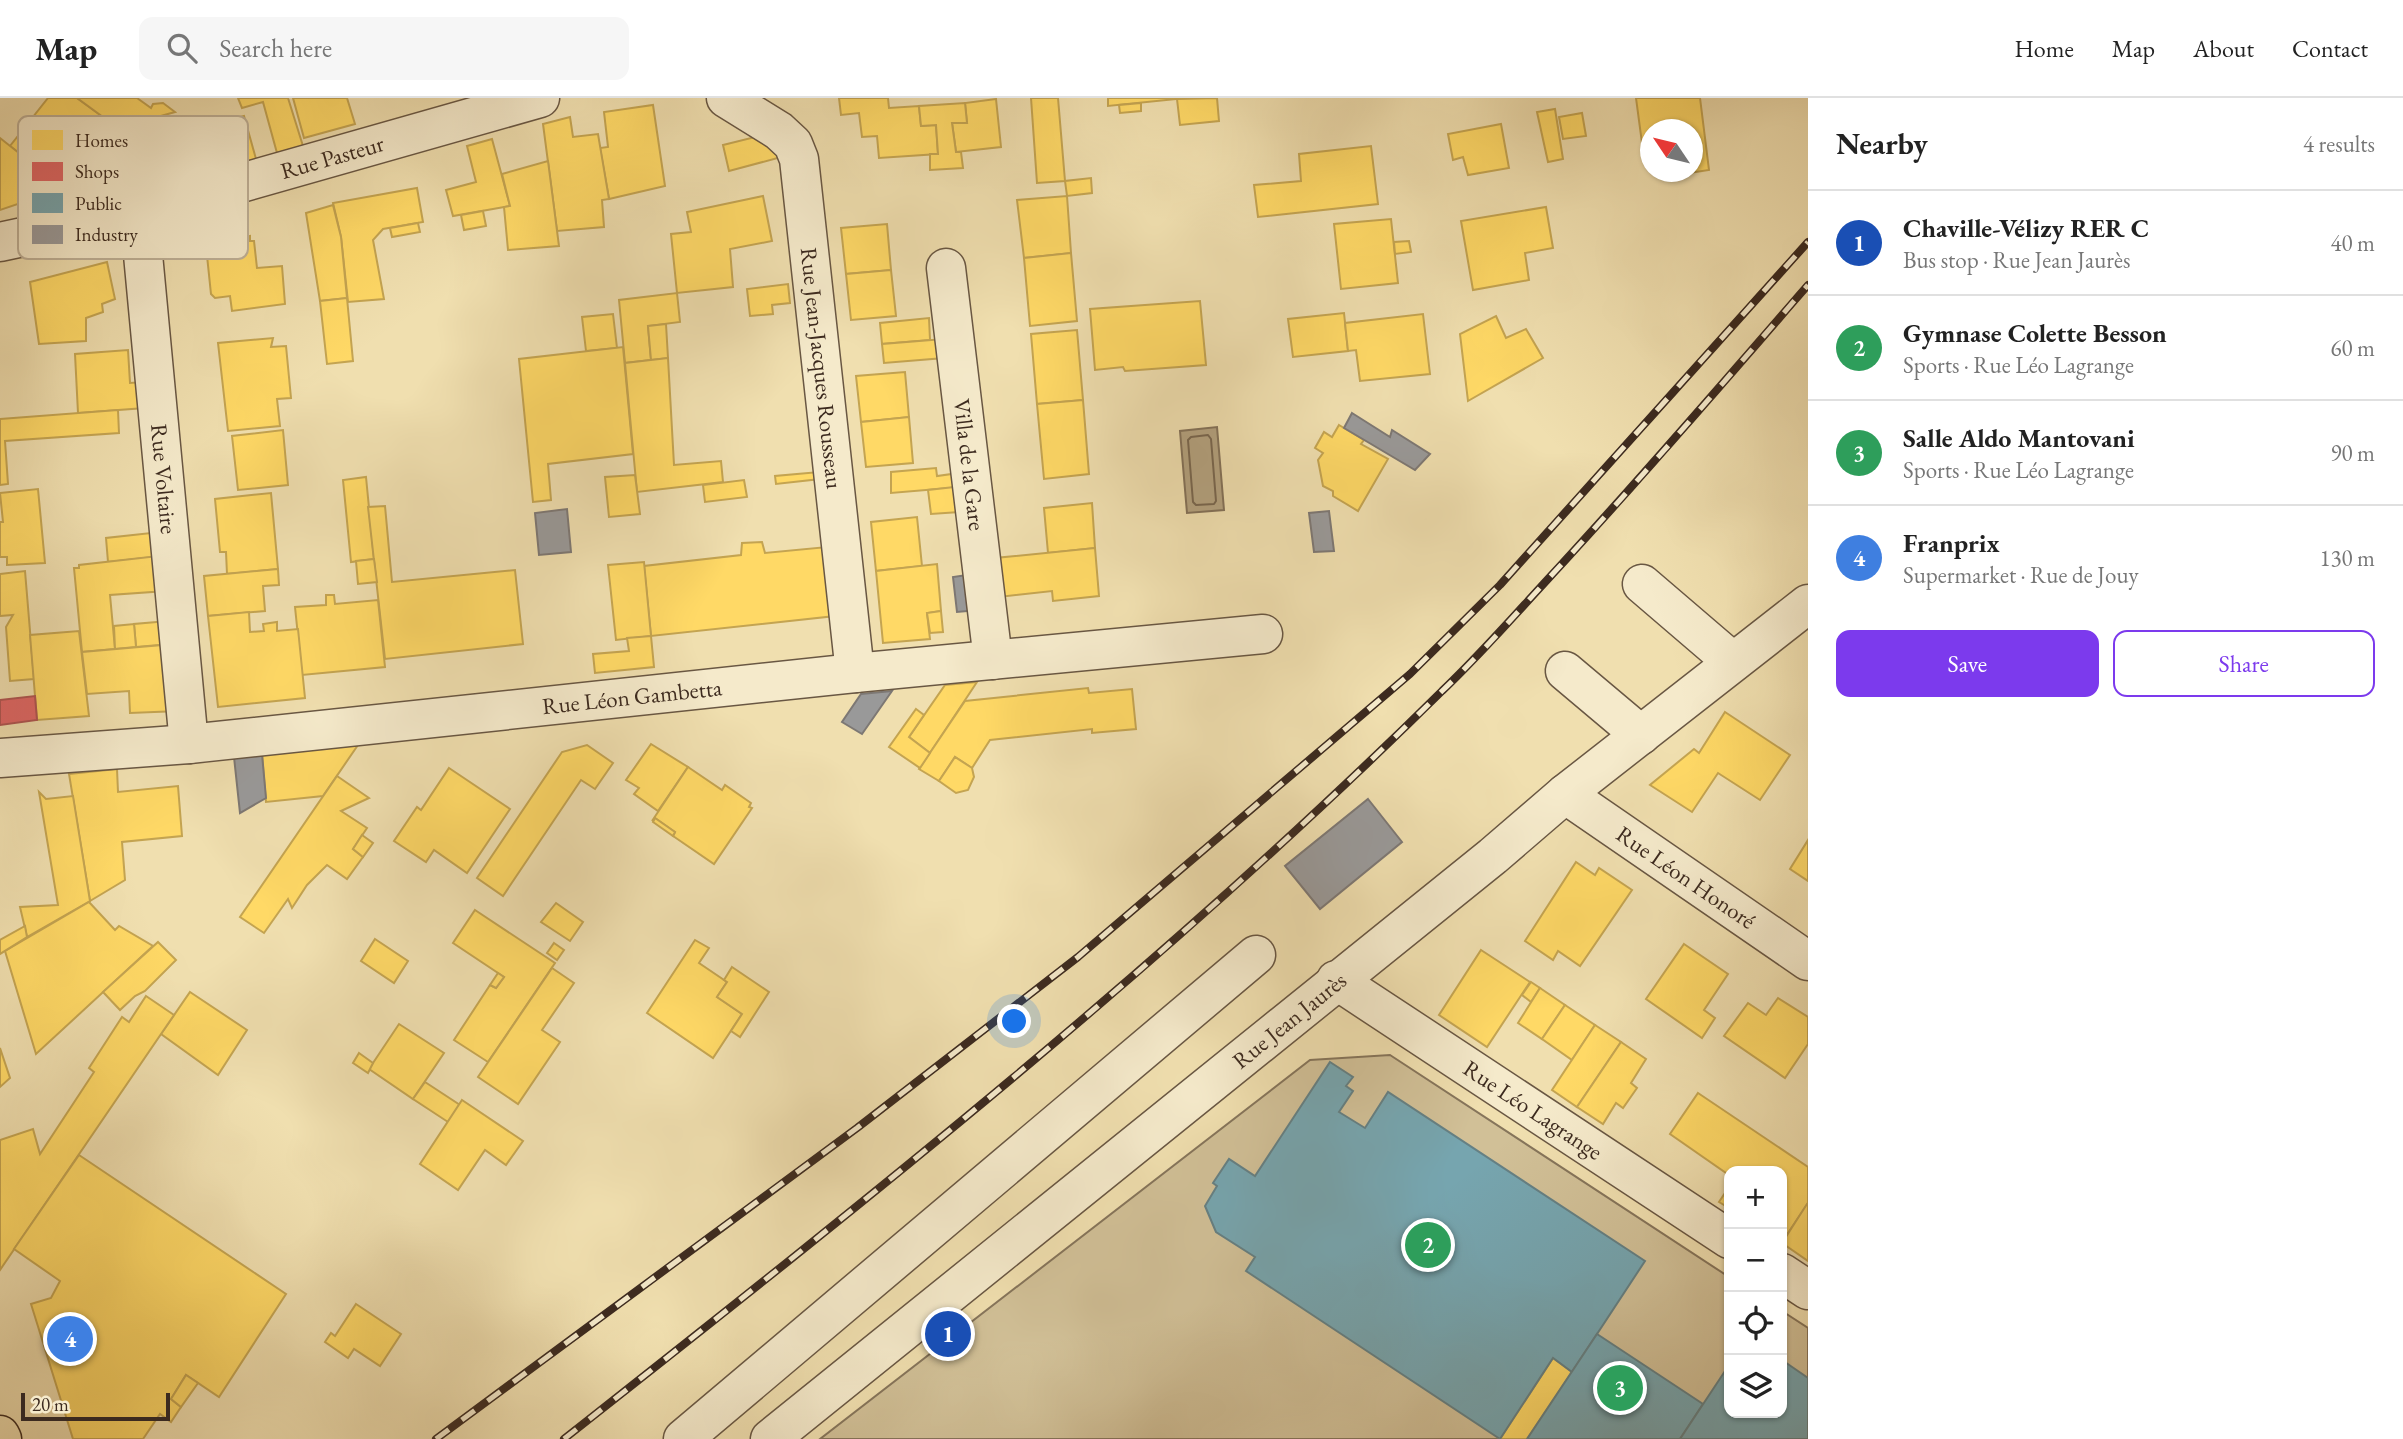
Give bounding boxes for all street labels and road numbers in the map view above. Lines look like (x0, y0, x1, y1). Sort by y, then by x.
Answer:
street label: Rue Pasteur (277, 128, 388, 186)
street label: Rue Jean-Jacques Rousseau (794, 246, 850, 490)
street label: Villa de la Gare (947, 397, 992, 532)
street label: Rue Voltaire (144, 422, 184, 535)
street label: Rue Léon Gambetta (540, 672, 724, 721)
street label: Rue Léon Honoré (1611, 819, 1762, 936)
street label: Rue Jean Jaurès (1226, 965, 1352, 1075)
street label: Rue Léo Lagrange (1458, 1053, 1609, 1167)

